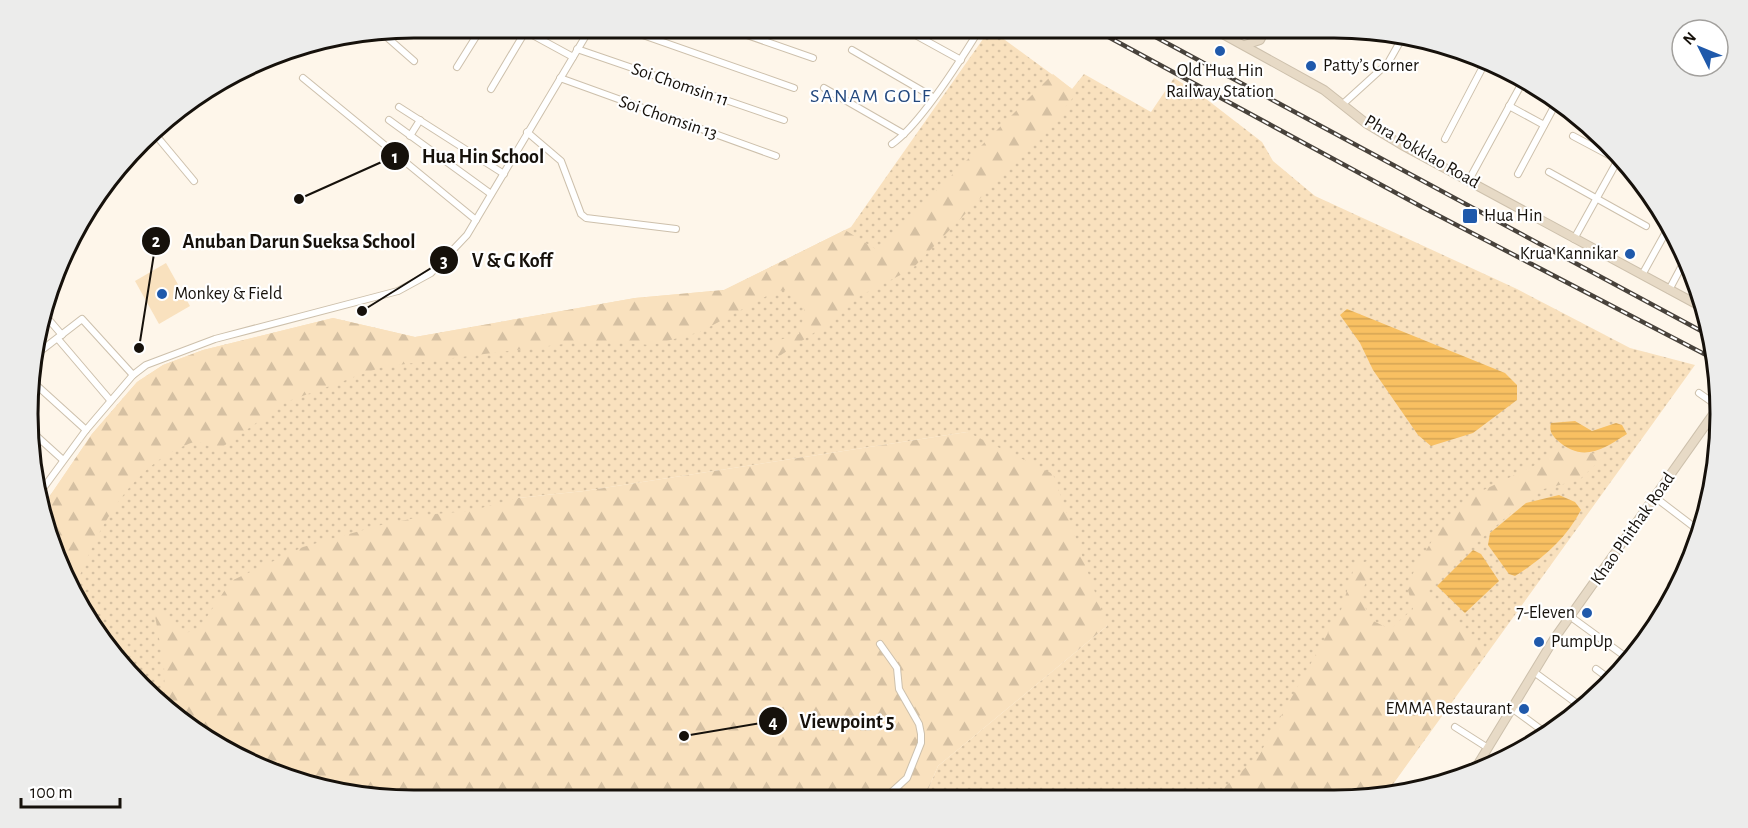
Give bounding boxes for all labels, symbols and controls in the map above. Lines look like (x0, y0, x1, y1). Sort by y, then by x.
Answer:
north arrow (1670, 18, 1730, 78)
text: N (1680, 29, 1699, 48)
marker: Old Hua Hin Railway Station (1213, 44, 1227, 58)
place label: Patty’s Corner (1323, 57, 1419, 75)
marker: Patty’s Corner (1304, 59, 1318, 73)
street label: Soi Chomsin 11 (629, 60, 731, 110)
place label: Old Hua Hin Railway Station (1166, 62, 1274, 101)
district label: SANAM GOLF (810, 86, 932, 106)
street label: Soi Chomsin 13 (616, 93, 720, 143)
street label: Phra Pokklao Road (1361, 112, 1483, 192)
callout: Hua Hin School (380, 137, 557, 175)
text: Hua Hin School (422, 147, 544, 167)
text: 1 (392, 149, 398, 167)
marker: Hua Hin (1461, 207, 1479, 225)
place label: Hua Hin (1484, 207, 1543, 225)
callout: Anuban Darun Sueksa School (141, 222, 428, 260)
text: Anuban Darun Sueksa School (183, 232, 415, 252)
text: 2 (152, 233, 161, 251)
callout: V & G Koff (429, 241, 564, 279)
place label: Krua Kannikar (1520, 245, 1618, 263)
marker: Krua Kannikar (1623, 247, 1637, 261)
text: V & G Koff (472, 251, 554, 271)
text: 3 (440, 253, 448, 271)
place label: Monkey & Field (174, 285, 282, 303)
marker: Monkey & Field (155, 287, 169, 301)
street label: Khao Phithak Road (1588, 469, 1678, 589)
place label: 7-Eleven (1516, 604, 1575, 622)
marker: 7-Eleven (1580, 606, 1594, 620)
place label: PumpUp (1551, 633, 1613, 651)
marker: PumpUp (1532, 635, 1546, 649)
place label: EMMA Restaurant (1385, 700, 1512, 718)
callout: Viewpoint 5 (758, 702, 906, 740)
marker: EMMA Restaurant (1517, 702, 1531, 716)
text: Viewpoint 5 (800, 712, 894, 732)
text: 4 (768, 714, 778, 732)
scale bar (21, 771, 120, 809)
text: 100 m (30, 784, 73, 802)

